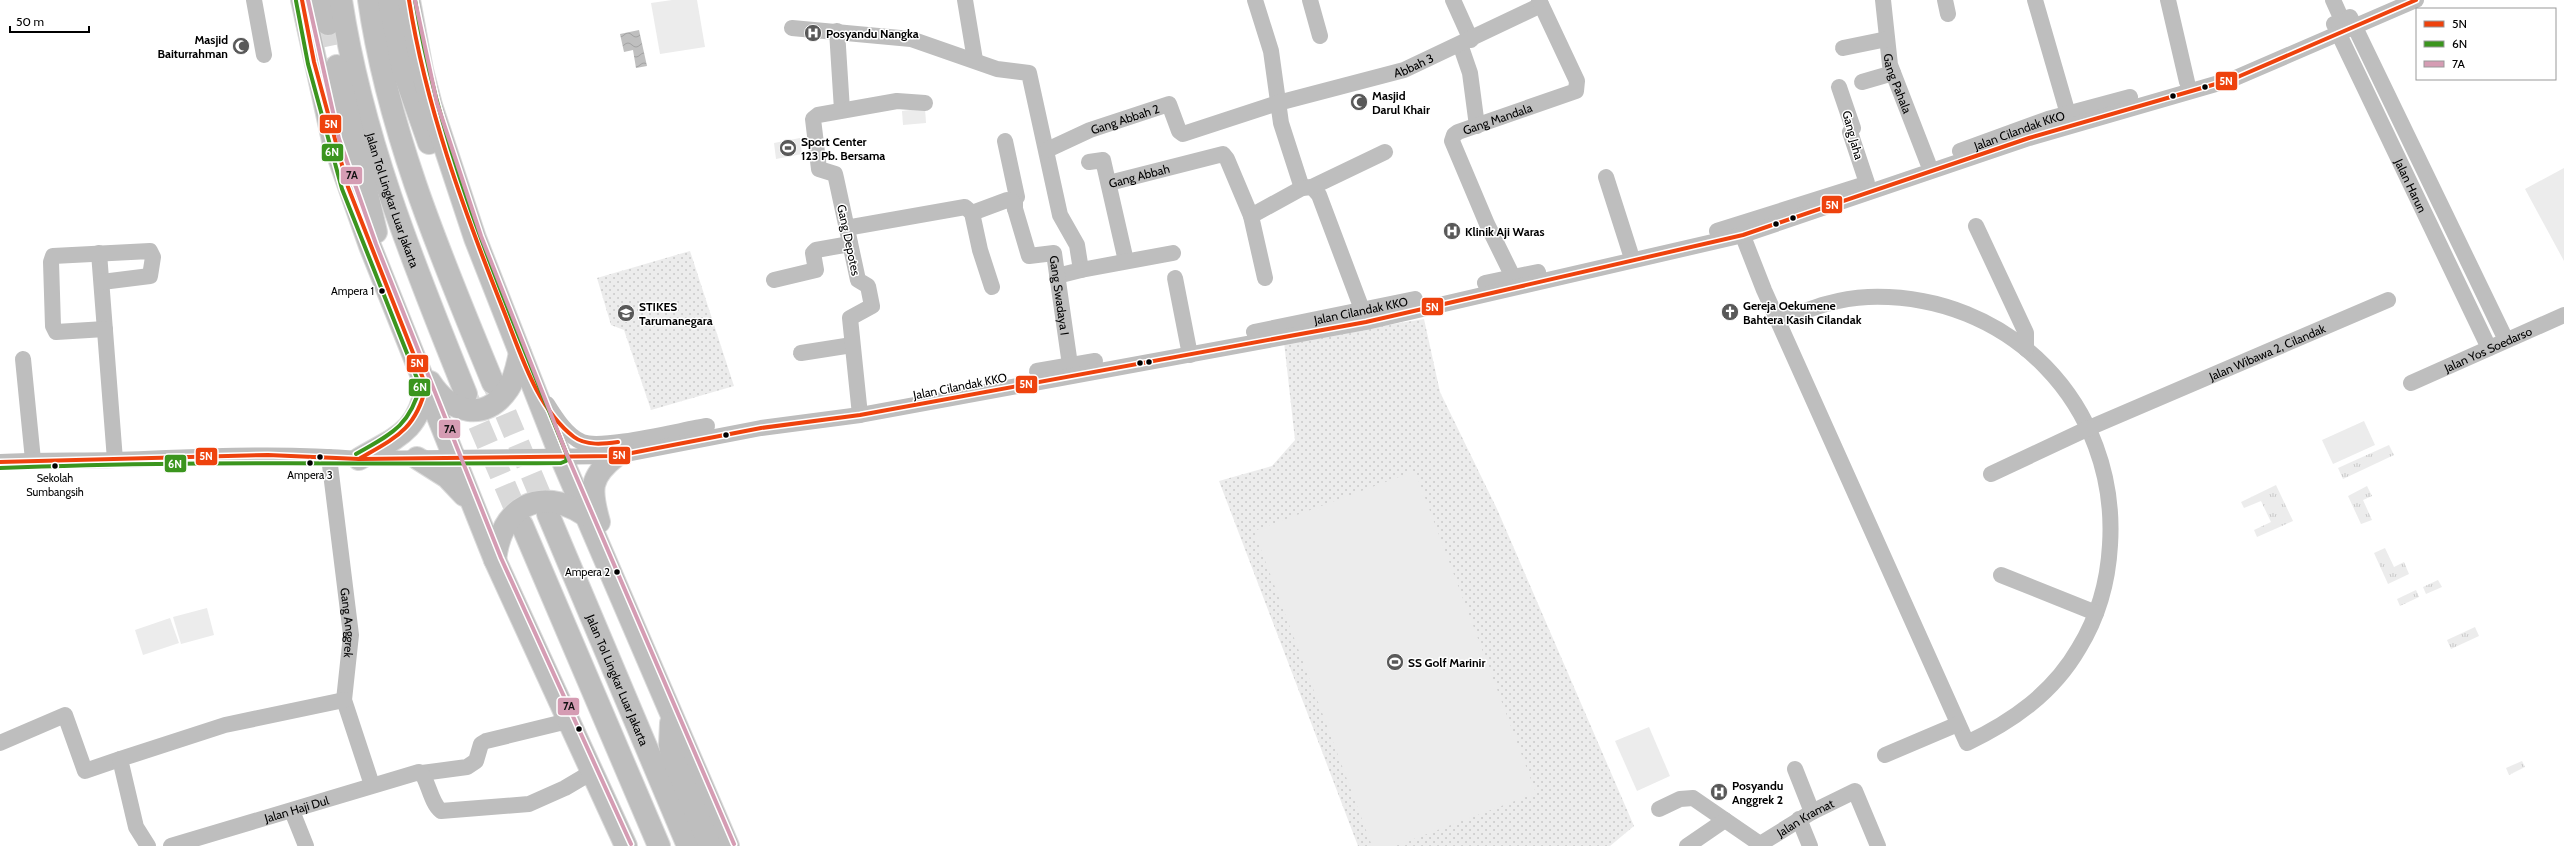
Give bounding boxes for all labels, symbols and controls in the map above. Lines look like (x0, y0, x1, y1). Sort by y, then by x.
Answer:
scale bar (10, 8, 89, 34)
legend (2416, 8, 2556, 80)
text: 50 m (16, 14, 44, 29)
text: 5N (2452, 16, 2467, 31)
hospital icon: Posyandu Nangka (803, 23, 823, 43)
place label: Posyandu Nangka (826, 26, 919, 41)
place label: Masjid Baiturrahman (157, 32, 228, 61)
mosque icon: Masjid Baiturrahman (231, 36, 251, 56)
text: 6N (2452, 36, 2467, 51)
street label: Abbah 3 (1392, 50, 1436, 80)
street label: Gang Pahala (1881, 53, 1915, 115)
text: 7A (2452, 56, 2465, 71)
line badge: 5N (2215, 71, 2238, 91)
text: 5N (2219, 74, 2233, 88)
unlabelled marker (2200, 82, 2210, 92)
place label: Masjid Darul Khair (1372, 88, 1430, 117)
unlabelled marker (2168, 91, 2178, 101)
mosque icon: Masjid Darul Khair (1349, 92, 1369, 112)
street label: Gang Mandala (1461, 99, 1534, 137)
street label: Gang Abbah 2 (1089, 100, 1161, 137)
street label: Jalan Cilandak KKO (1971, 107, 2066, 153)
street label: Gang Jaha (1839, 109, 1867, 161)
line badge: 5N (319, 114, 342, 134)
text: 5N (324, 117, 338, 131)
street label: Jalan Tol Lingkar Luar Jakarta (363, 130, 423, 270)
place label: Sport Center 123 Pb. Bersama (801, 134, 885, 163)
sports icon: Sport Center 123 Pb. Bersama (778, 138, 798, 158)
line badge: 6N (321, 143, 344, 162)
text: 6N (325, 145, 339, 159)
street label: Jalan Harun (2392, 155, 2431, 215)
street label: Gang Abbah (1107, 160, 1171, 190)
line badge: 7A (340, 166, 363, 185)
text: 7A (346, 168, 358, 182)
line badge: 5N (1821, 195, 1843, 214)
text: 5N (1825, 198, 1839, 212)
street label: Gang Depotes (834, 203, 864, 277)
unlabelled marker (1788, 213, 1798, 223)
unlabelled marker (1771, 219, 1781, 229)
hospital icon: Klinik Aji Waras (1442, 221, 1462, 241)
place label: Klinik Aji Waras (1465, 224, 1545, 239)
street label: Gang Swadaya I (1047, 255, 1073, 336)
place label: Ampera 1 (331, 284, 374, 298)
marker: Ampera 1 (377, 286, 387, 296)
street label: Jalan Cilandak KKO (1312, 293, 1409, 327)
line badge: 5N (1421, 297, 1444, 316)
place label: Gereja Oekumene Bahtera Kasih Cilandak (1743, 298, 1862, 327)
place label: STIKES Tarumanegara (639, 299, 713, 328)
text: 5N (1425, 300, 1439, 314)
church icon: Gereja Oekumene Bahtera Kasih Cilandak (1720, 302, 1740, 322)
school or university icon: STIKES Tarumanegara (616, 303, 636, 323)
street label: Jalan Wibawa 2, Cilandak (2206, 320, 2328, 384)
street label: Jalan Yos Soedarso (2441, 323, 2534, 375)
line badge: 5N (406, 354, 429, 373)
text: 5N (410, 356, 424, 370)
unlabelled marker (1144, 357, 1154, 367)
unlabelled marker (1135, 358, 1145, 368)
street label: Jalan Cilandak KKO (911, 370, 1008, 403)
line badge: 5N (1015, 375, 1038, 394)
text: 5N (1019, 377, 1033, 391)
line badge: 6N (408, 378, 431, 397)
text: 6N (413, 380, 427, 394)
line badge: 7A (438, 419, 461, 439)
text: 7A (444, 422, 456, 436)
unlabelled marker (721, 430, 731, 440)
line badge: 5N (608, 446, 631, 465)
line badge: 5N (195, 447, 218, 466)
text: 5N (612, 448, 626, 462)
text: 5N (199, 449, 213, 463)
unlabelled marker (315, 452, 325, 462)
line badge: 6N (164, 454, 187, 473)
text: 6N (168, 457, 182, 471)
marker: Ampera 3 (305, 458, 315, 468)
marker: Sekolah Sumbangsih (50, 461, 60, 471)
place label: Ampera 3 (287, 468, 333, 482)
place label: Sekolah Sumbangsih (26, 471, 84, 499)
place label: Ampera 2 (565, 565, 610, 579)
marker: Ampera 2 (612, 567, 622, 577)
street label: Gang Anggrek (338, 587, 359, 659)
street label: Jalan Tol Lingkar Luar Jakarta (583, 611, 652, 748)
sports icon: SS Golf Marinir (1385, 652, 1405, 672)
place label: SS Golf Marinir (1408, 655, 1486, 670)
line badge: 7A (557, 697, 580, 716)
text: 7A (563, 699, 575, 713)
unlabelled marker (574, 724, 584, 734)
place label: Posyandu Anggrek 2 (1732, 778, 1783, 807)
hospital icon: Posyandu Anggrek 2 (1709, 782, 1729, 802)
street label: Jalan Haji Dul (262, 792, 331, 826)
street label: Jalan Kramat (1773, 795, 1836, 840)

